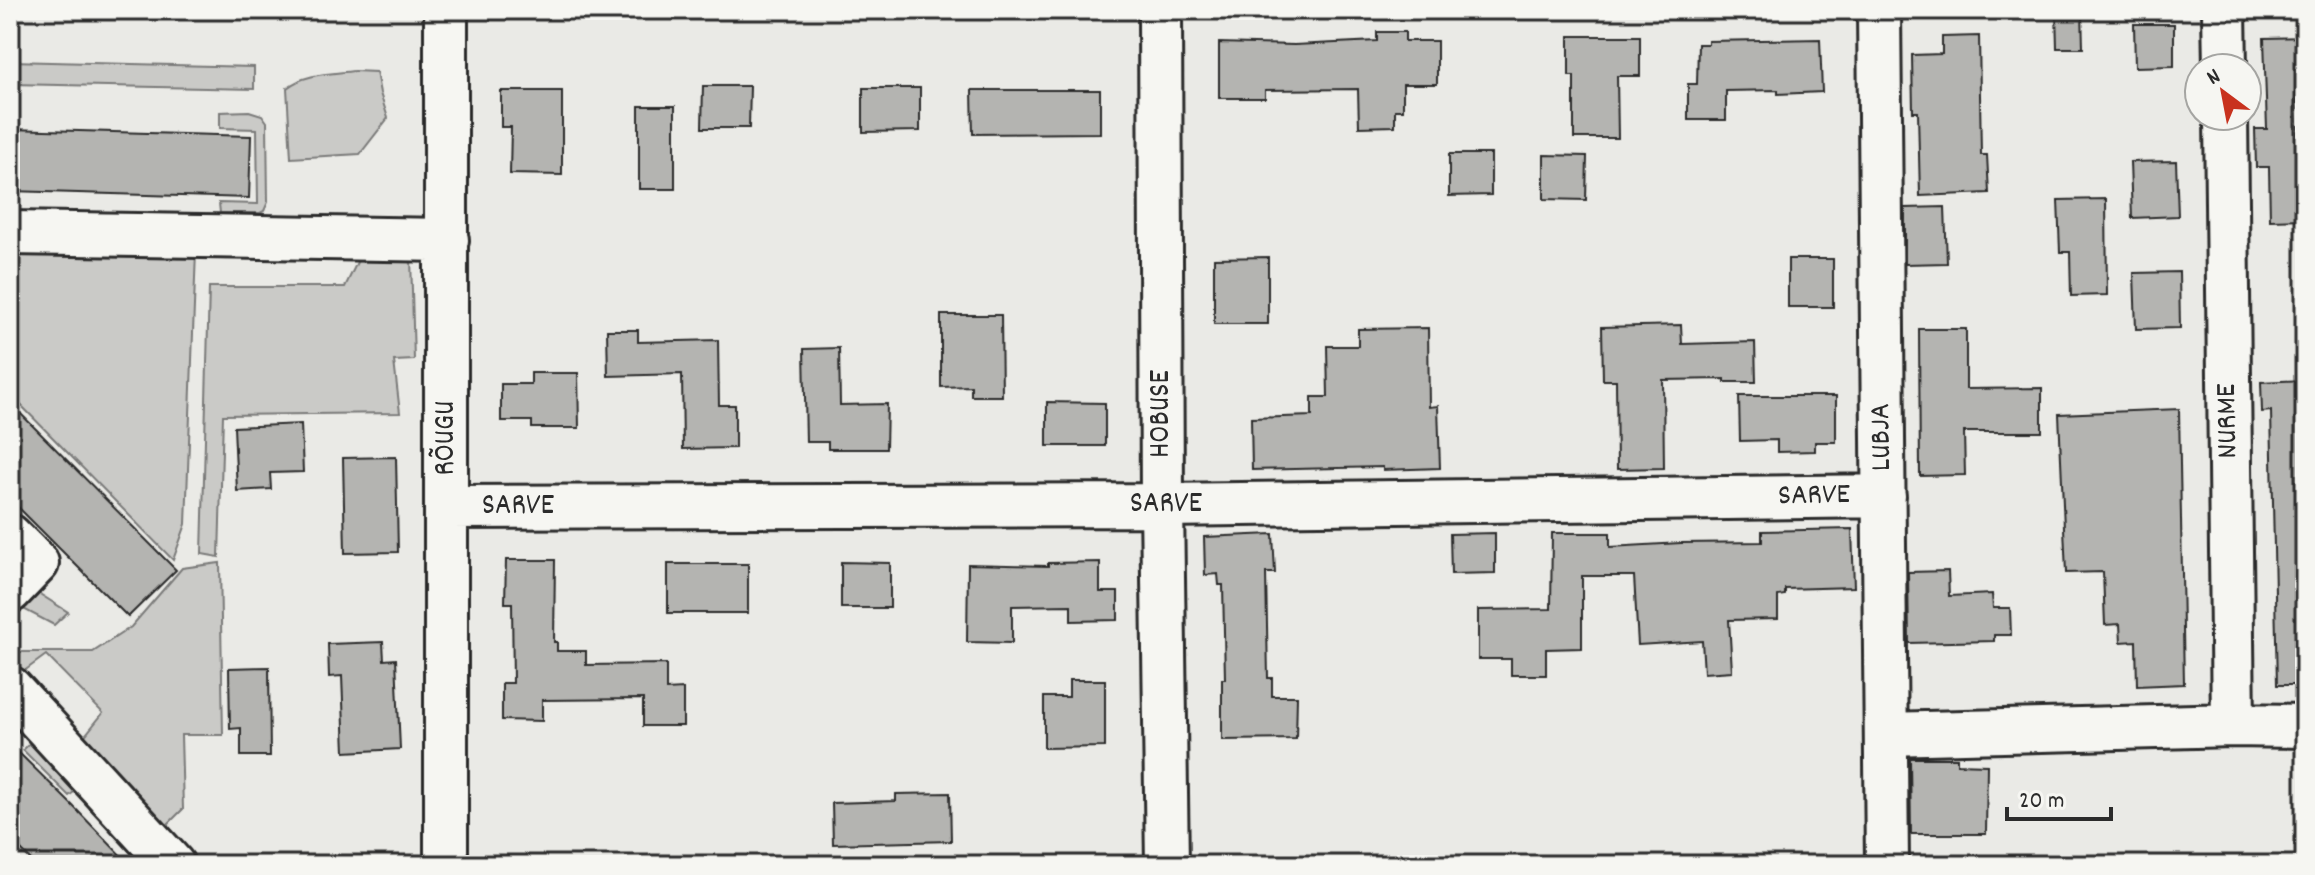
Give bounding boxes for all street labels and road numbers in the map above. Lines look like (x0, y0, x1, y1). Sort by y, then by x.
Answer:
street label: HOBUSE (1141, 370, 1184, 458)
street label: NURME (2207, 383, 2251, 459)
street label: RÕUGU (426, 401, 469, 476)
street label: LUBJA (1861, 403, 1905, 471)
street label: SARVE (1777, 475, 1851, 519)
street label: SARVE (1130, 484, 1203, 527)
street label: SARVE (482, 486, 555, 529)

